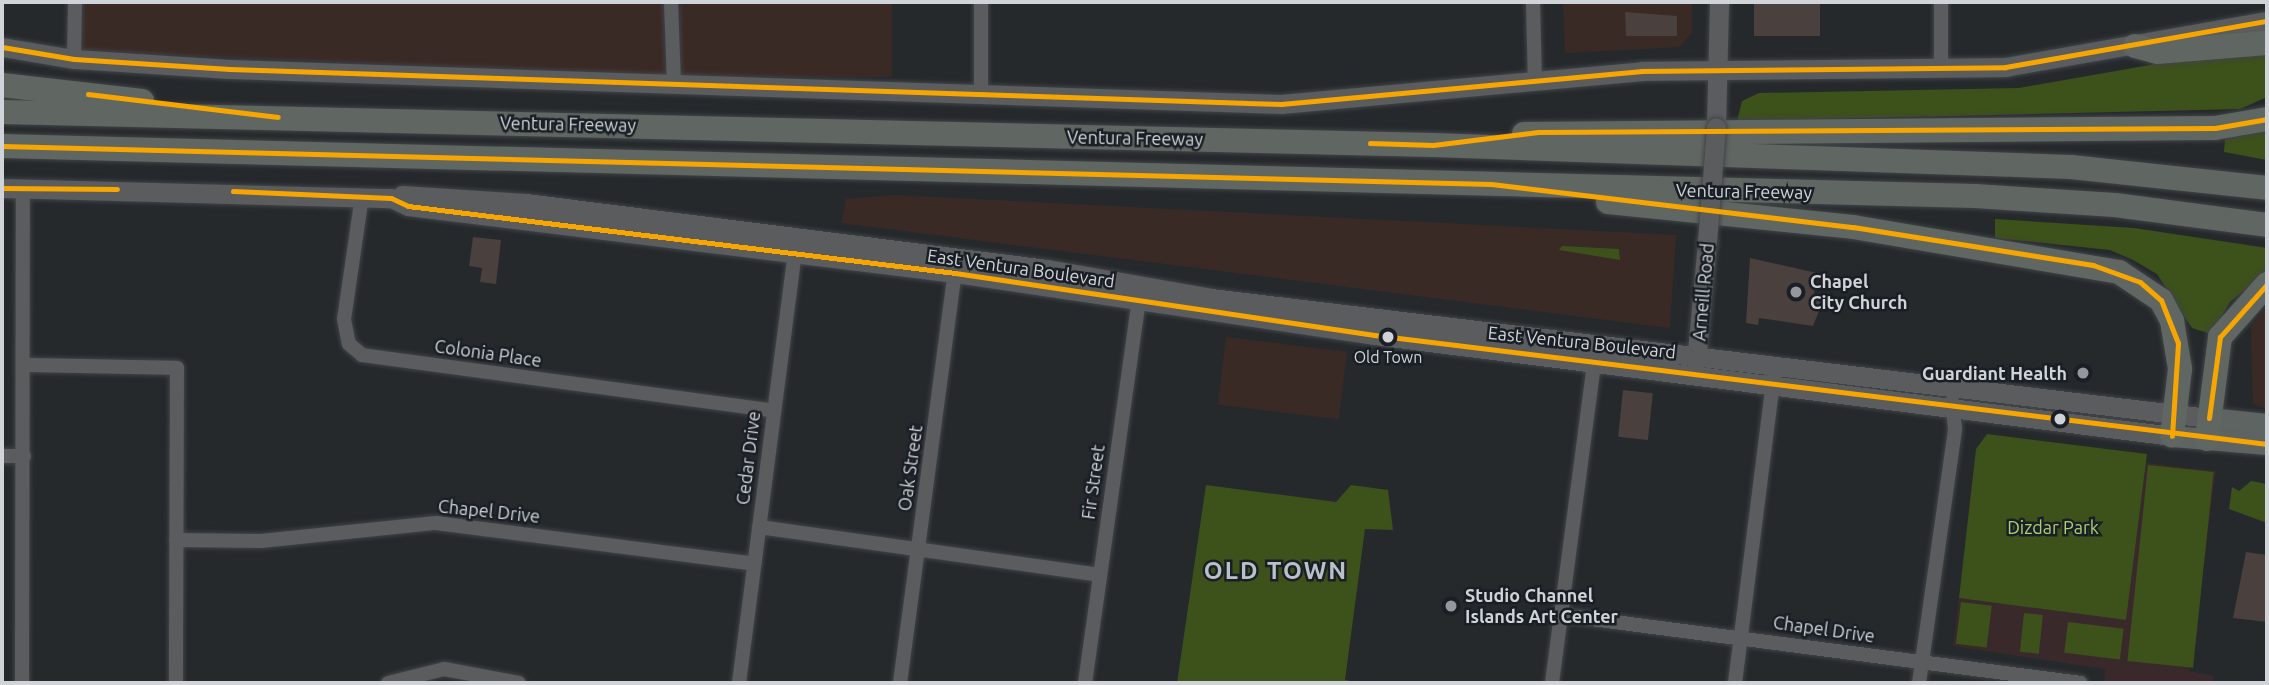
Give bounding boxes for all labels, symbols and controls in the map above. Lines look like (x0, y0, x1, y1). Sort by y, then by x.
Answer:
street label: Ventura Freeway (500, 112, 636, 136)
street label: Ventura Freeway (1067, 126, 1203, 150)
street label: Ventura Freeway (1676, 179, 1812, 203)
street label: Arneill Road (1688, 242, 1718, 342)
street label: East Ventura Boulevard (926, 244, 1116, 292)
place label: Chapel City Church (1810, 271, 1907, 314)
marker: Chapel City Church (1788, 284, 1804, 300)
street label: East Ventura Boulevard (1487, 321, 1677, 363)
marker: Old Town (1381, 330, 1395, 344)
street label: Colonia Place (433, 335, 543, 371)
place label: Old Town (1354, 347, 1422, 367)
place label: Guardiant Health (1922, 362, 2067, 384)
marker: Guardiant Health (2073, 363, 2093, 383)
street label: Cedar Drive (732, 410, 764, 506)
unlabelled marker (2053, 412, 2067, 426)
street label: Oak Street (893, 424, 927, 512)
street label: Fir Street (1077, 443, 1109, 521)
street label: Chapel Drive (437, 495, 541, 527)
park label: Dizdar Park (2007, 516, 2099, 538)
district label: OLD TOWN (1205, 557, 1347, 585)
place label: Studio Channel Islands Art Center (1465, 585, 1618, 628)
marker: Studio Channel Islands Art Center (1443, 598, 1459, 614)
street label: Chapel Drive (1772, 611, 1876, 647)

